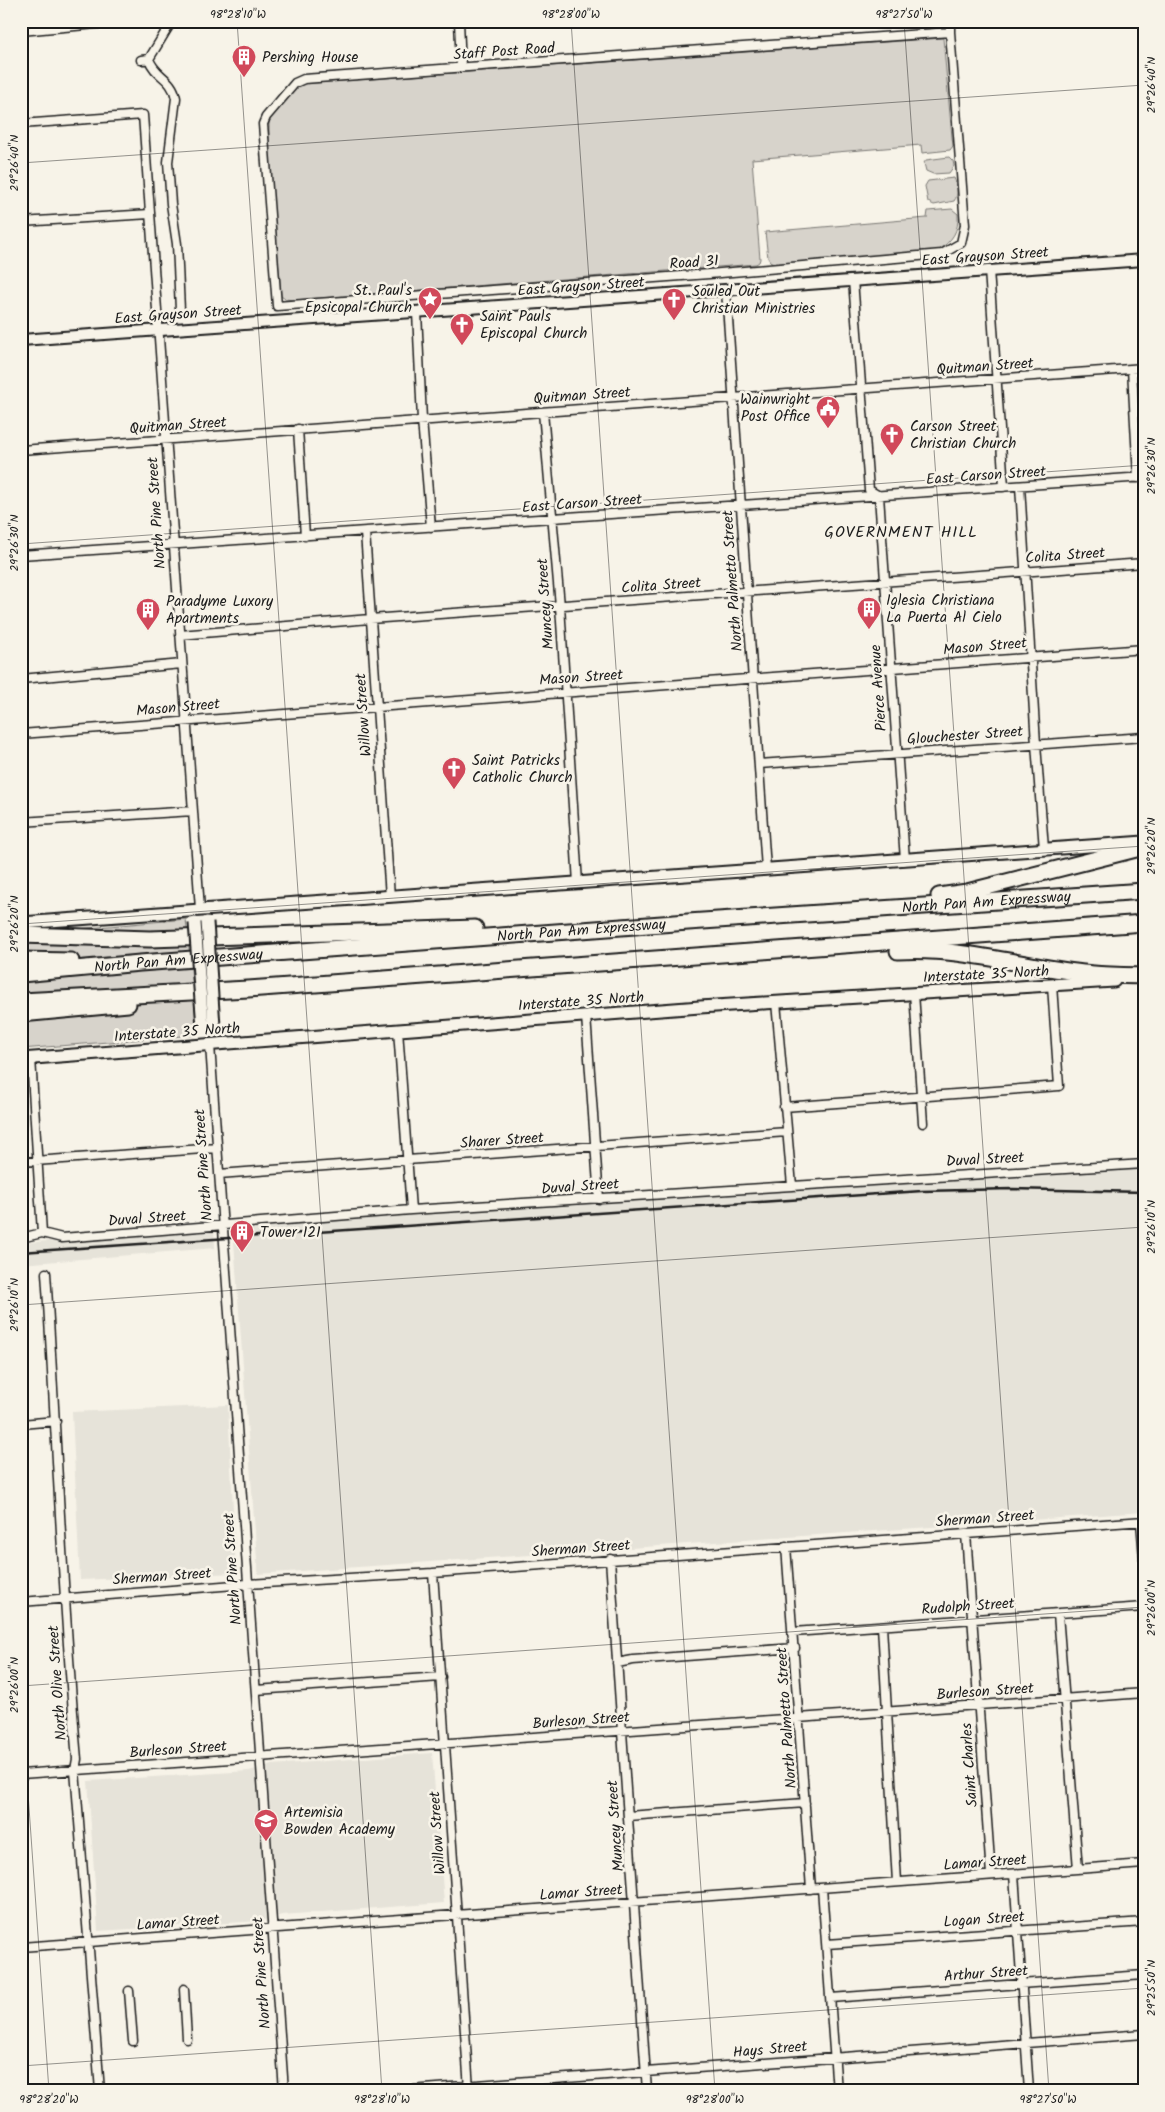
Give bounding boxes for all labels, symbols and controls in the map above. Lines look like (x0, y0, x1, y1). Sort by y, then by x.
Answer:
text: 98°28'10"W (210, 5, 266, 24)
text: 98°28'00"W (542, 5, 600, 24)
text: 98°27'50"W (875, 5, 933, 24)
street label: Staff Post Road (453, 36, 556, 68)
building icon: Pershing House (231, 44, 257, 78)
place label: Pershing House (262, 46, 358, 70)
text: 29°26'40"N (1142, 57, 1161, 114)
text: 29°26'40"N (5, 135, 24, 192)
street label: East Grayson Street (921, 241, 1050, 273)
street label: Road 31 (669, 249, 720, 277)
street label: East Grayson Street (517, 271, 646, 303)
place label: St. Paul's Epsicopal Church (305, 279, 413, 320)
place label: Souled Out Christian Ministries (692, 280, 816, 321)
place icon: St. Paul's Epsicopal Church (417, 286, 443, 320)
church icon: Souled Out Christian Ministries (661, 287, 687, 321)
street label: East Grayson Street (114, 299, 243, 331)
place label: Saint Pauls Episcopal Church (480, 305, 587, 346)
church icon: Saint Pauls Episcopal Church (449, 312, 475, 346)
street label: Quitman Street (936, 352, 1035, 382)
street label: Quitman Street (533, 381, 632, 411)
place label: Wainwright Post Office (740, 388, 810, 429)
public building icon: Wainwright Post Office (815, 395, 841, 429)
street label: Quitman Street (129, 411, 228, 441)
place label: Carson Street Christian Church (910, 415, 1016, 456)
church icon: Carson Street Christian Church (879, 422, 905, 456)
text: 29°26'30"N (1142, 437, 1161, 495)
street label: North Pine Street (141, 456, 173, 570)
street label: East Carson Street (925, 460, 1047, 492)
street label: East Carson Street (521, 488, 643, 520)
street label: North Palmetto Street (716, 509, 750, 652)
text: 29°26'30"N (5, 514, 24, 572)
district label: GOVERNMENT HILL (824, 520, 978, 545)
street label: Colita Street (1024, 541, 1106, 571)
street label: Muncey Street (531, 557, 561, 650)
street label: Colita Street (620, 571, 702, 601)
place label: Iglesia Christiana La Puerta Al Cielo (886, 589, 1002, 630)
place label: Paradyme Luxory Apartments (166, 590, 274, 631)
building icon: Iglesia Christiana La Puerta Al Cielo (856, 596, 882, 630)
building icon: Paradyme Luxory Apartments (135, 597, 161, 631)
street label: Mason Street (942, 631, 1028, 663)
street label: Pierce Avenue (864, 643, 894, 732)
street label: Mason Street (538, 663, 624, 693)
street label: Willow Street (349, 672, 379, 757)
street label: Mason Street (135, 692, 221, 724)
street label: Glouchester Street (906, 720, 1024, 752)
place label: Saint Patricks Catholic Church (472, 749, 573, 790)
church icon: Saint Patricks Catholic Church (441, 756, 467, 790)
text: 29°26'20"N (1142, 817, 1161, 875)
street label: North Pan Am Expressway (901, 885, 1073, 920)
text: 29°26'20"N (5, 895, 24, 953)
street label: North Pan Am Expressway (496, 913, 668, 949)
street label: North Pan Am Expressway (93, 943, 265, 980)
street label: Interstate 35 North (922, 960, 1050, 990)
street label: Interstate 35 North (517, 986, 645, 1018)
street label: Interstate 35 North (113, 1017, 241, 1049)
street label: North Pine Street (188, 1108, 220, 1222)
street label: Sharer Street (459, 1126, 545, 1156)
street label: Duval Street (945, 1146, 1025, 1174)
street label: Duval Street (540, 1172, 620, 1202)
text: 29°26'10"N (1142, 1200, 1161, 1254)
street label: Duval Street (107, 1204, 187, 1234)
building icon: Tower 121 (229, 1219, 255, 1253)
place label: Tower 121 (260, 1221, 321, 1245)
text: 29°26'10"N (5, 1278, 24, 1332)
street label: Sherman Street (935, 1504, 1035, 1534)
street label: North Pine Street (217, 1512, 249, 1626)
street label: Sherman Street (531, 1534, 631, 1564)
street label: Sherman Street (112, 1562, 212, 1592)
text: 29°26'00"N (1142, 1580, 1161, 1636)
street label: Rudolph Street (921, 1592, 1016, 1622)
street label: North Olive Street (42, 1624, 74, 1741)
street label: North Palmetto Street (770, 1646, 804, 1789)
text: 29°26'00"N (5, 1657, 24, 1713)
street label: Burleson Street (936, 1677, 1035, 1707)
street label: Burleson Street (532, 1706, 631, 1736)
street label: Saint Charles (955, 1721, 985, 1808)
street label: Burleson Street (129, 1735, 228, 1765)
street label: Muncey Street (601, 1779, 631, 1872)
street label: Willow Street (423, 1790, 453, 1875)
place label: Artemisia Bowden Academy (284, 1801, 396, 1842)
school or university icon: Artemisia Bowden Academy (253, 1808, 279, 1842)
street label: Lamar Street (943, 1848, 1028, 1878)
street label: Lamar Street (539, 1878, 624, 1908)
street label: Logan Street (943, 1905, 1026, 1935)
street label: Lamar Street (136, 1908, 221, 1938)
street label: North Pine Street (246, 1916, 278, 2030)
street label: Arthur Street (943, 1959, 1029, 1989)
text: 29°25'50"N (1142, 1960, 1161, 2016)
street label: Hays Street (732, 2035, 808, 2065)
text: 98°28'20"W (19, 2090, 79, 2109)
text: 98°28'10"W (354, 2090, 410, 2109)
text: 98°28'00"W (686, 2090, 744, 2109)
text: 98°27'50"W (1019, 2090, 1077, 2109)

